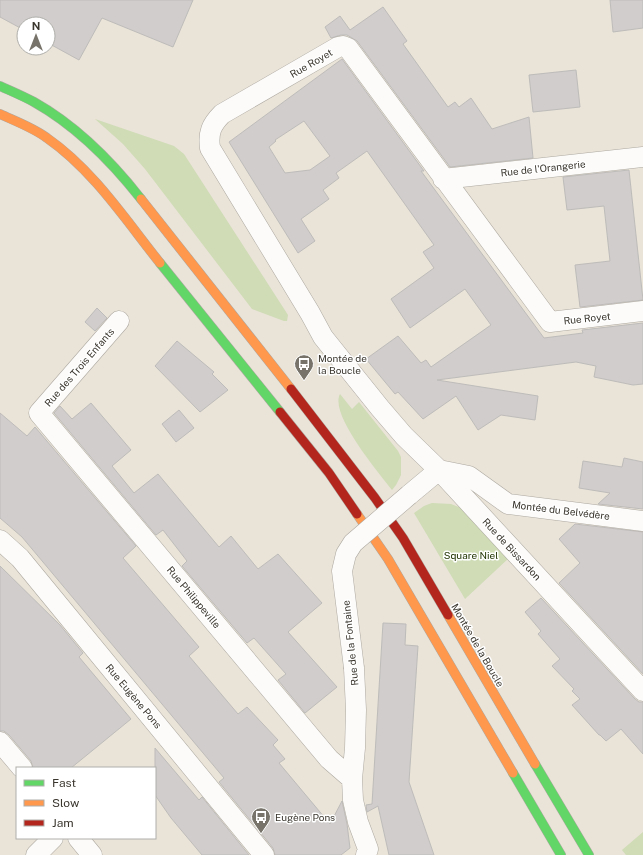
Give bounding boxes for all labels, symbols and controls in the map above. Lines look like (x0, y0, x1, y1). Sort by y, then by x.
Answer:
north arrow (16, 16, 56, 56)
text: N (32, 20, 40, 32)
street label: Rue Royet (288, 46, 335, 80)
street label: Rue de l'Orangerie (500, 158, 586, 178)
street label: Rue Royet (563, 310, 611, 326)
street label: Rue des Trois Enfants (42, 325, 116, 409)
place label: Montée de la Boucle (318, 352, 367, 376)
bus stop icon: Montée de la Boucle (293, 353, 315, 381)
street label: Montée du Belvédère (511, 498, 611, 522)
street label: Rue de Bissardon (480, 515, 544, 583)
park label: Square Niel (444, 549, 498, 561)
street label: Rue Philippeville (165, 564, 224, 631)
street label: Rue de la Fontaine (340, 599, 360, 686)
street label: Montée de la Boucle (449, 601, 507, 689)
street label: Rue Eugène Pons (103, 661, 165, 731)
legend (16, 767, 156, 839)
text: Fast (52, 776, 77, 790)
text: Slow (52, 796, 80, 810)
bus stop icon: Eugène Pons (250, 806, 272, 834)
place label: Eugène Pons (275, 811, 335, 823)
text: Jam (52, 816, 74, 830)

